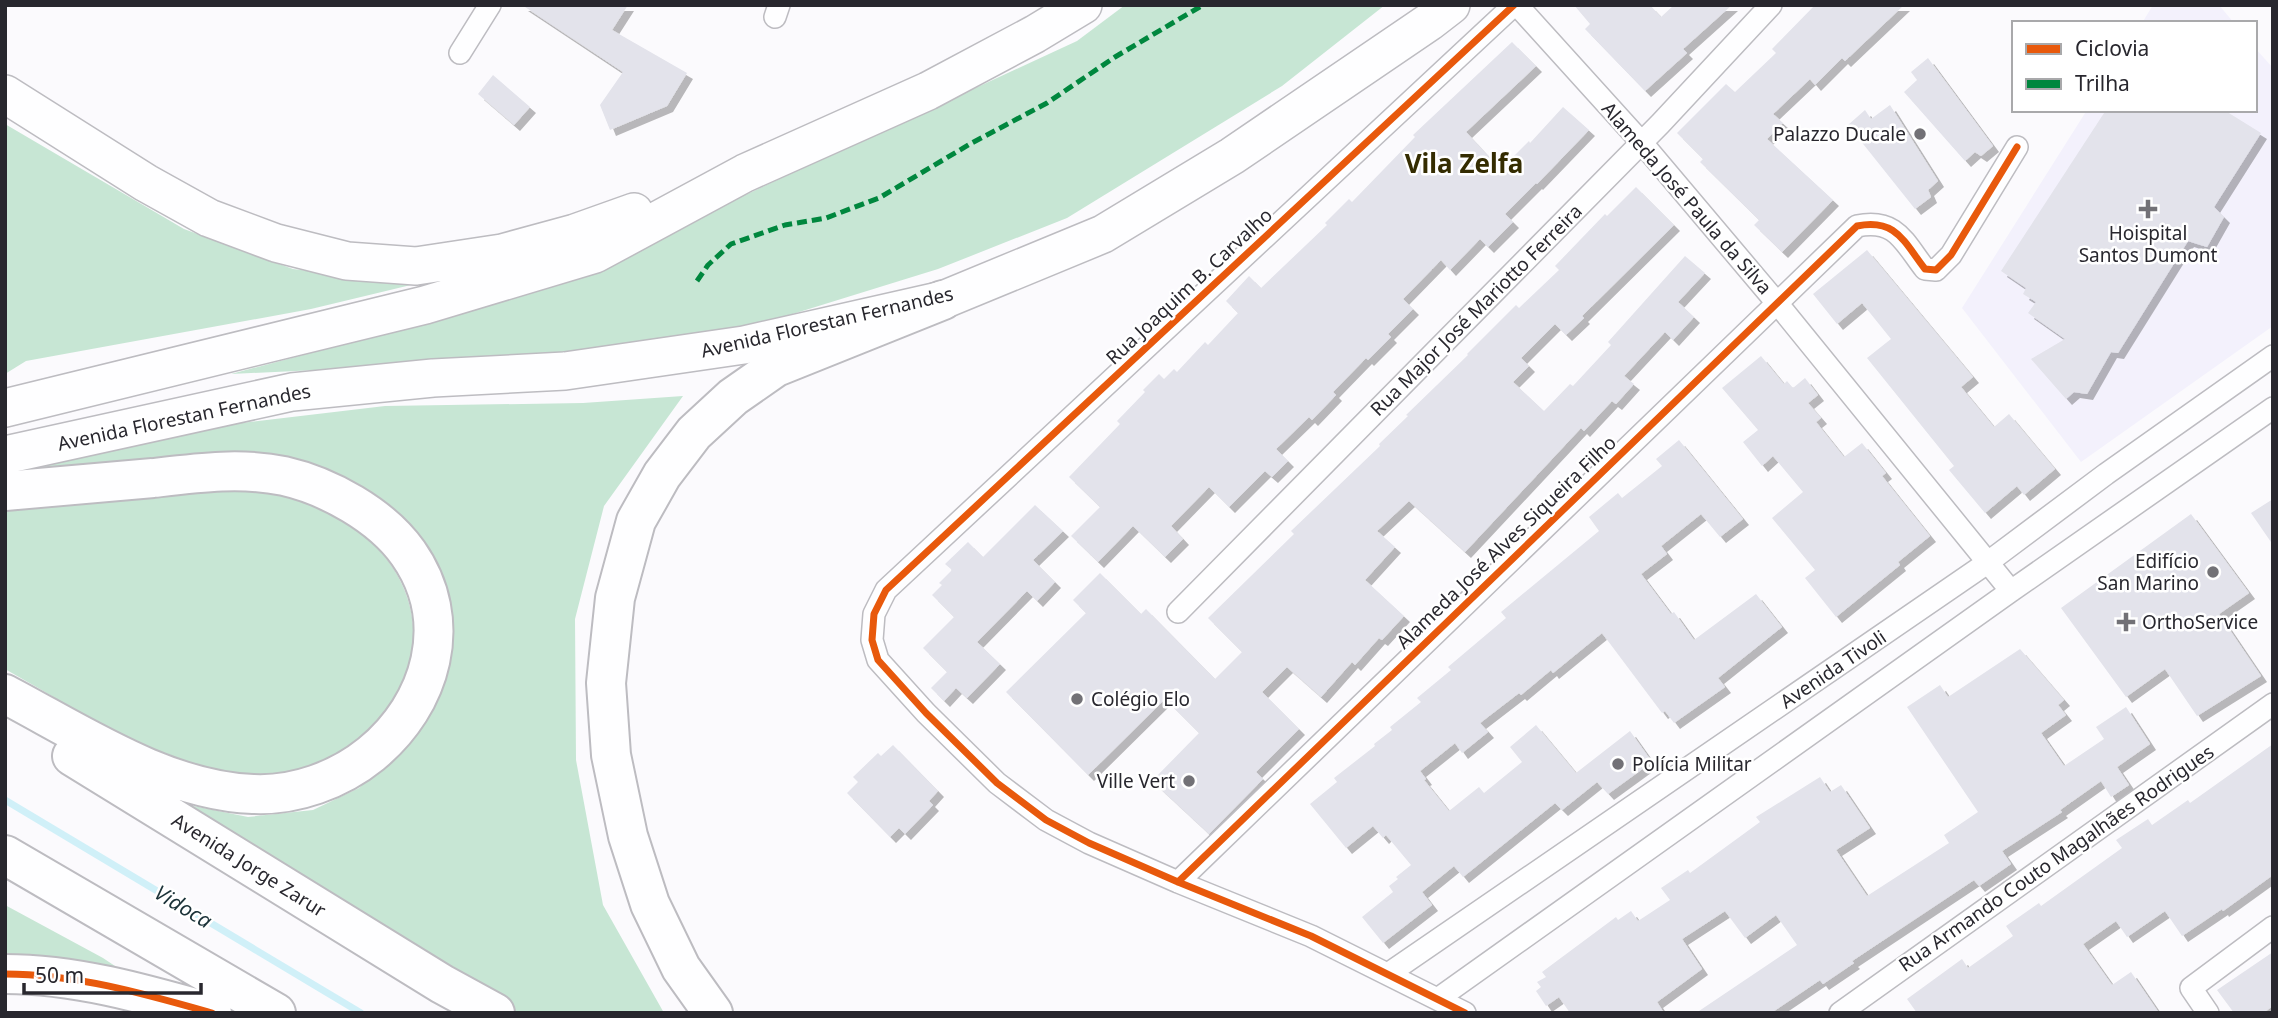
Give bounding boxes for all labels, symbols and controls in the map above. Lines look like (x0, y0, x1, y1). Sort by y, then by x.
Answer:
legend (2012, 21, 2257, 112)
text: Ciclovia (2075, 34, 2149, 62)
text: Trilha (2075, 69, 2130, 97)
street label: Alameda José Paula da Silva (1596, 96, 1778, 300)
place label: Palazzo Ducale (1773, 121, 1906, 147)
marker: Palazzo Ducale (1912, 126, 1928, 142)
district label: Vila Zelfa (1405, 145, 1523, 181)
street label: Rua Major José Mariotto Ferreira (1364, 198, 1588, 422)
marker: Hoispital Santos Dumont (2138, 199, 2158, 219)
street label: Rua Joaquim B. Carvalho (1100, 202, 1278, 370)
place label: Hoispital Santos Dumont (2079, 220, 2217, 268)
street label: Avenida Florestan Fernandes (698, 280, 956, 364)
street label: Avenida Florestan Fernandes (55, 377, 313, 457)
street label: Alameda José Alves Siqueira Filho (1390, 430, 1622, 654)
place label: Edifício San Marino (2097, 548, 2199, 596)
marker: Edifício San Marino (2205, 564, 2221, 580)
place label: OrthoService (2142, 609, 2258, 635)
marker: OrthoService (2116, 612, 2136, 632)
street label: Avenida Tivoli (1775, 624, 1891, 714)
place label: Colégio Elo (1091, 686, 1190, 712)
marker: Colégio Elo (1069, 691, 1085, 707)
street label: Rua Armando Couto Magalhães Rodrigues (1893, 739, 2219, 977)
place label: Polícia Militar (1632, 751, 1752, 777)
marker: Polícia Militar (1610, 756, 1626, 772)
place label: Ville Vert (1097, 768, 1175, 794)
marker: Ville Vert (1181, 773, 1197, 789)
street label: Avenida Jorge Zarur (167, 807, 331, 923)
water label: Vidoca (150, 878, 218, 934)
scale bar (24, 951, 201, 995)
text: 50 m (35, 961, 84, 989)

